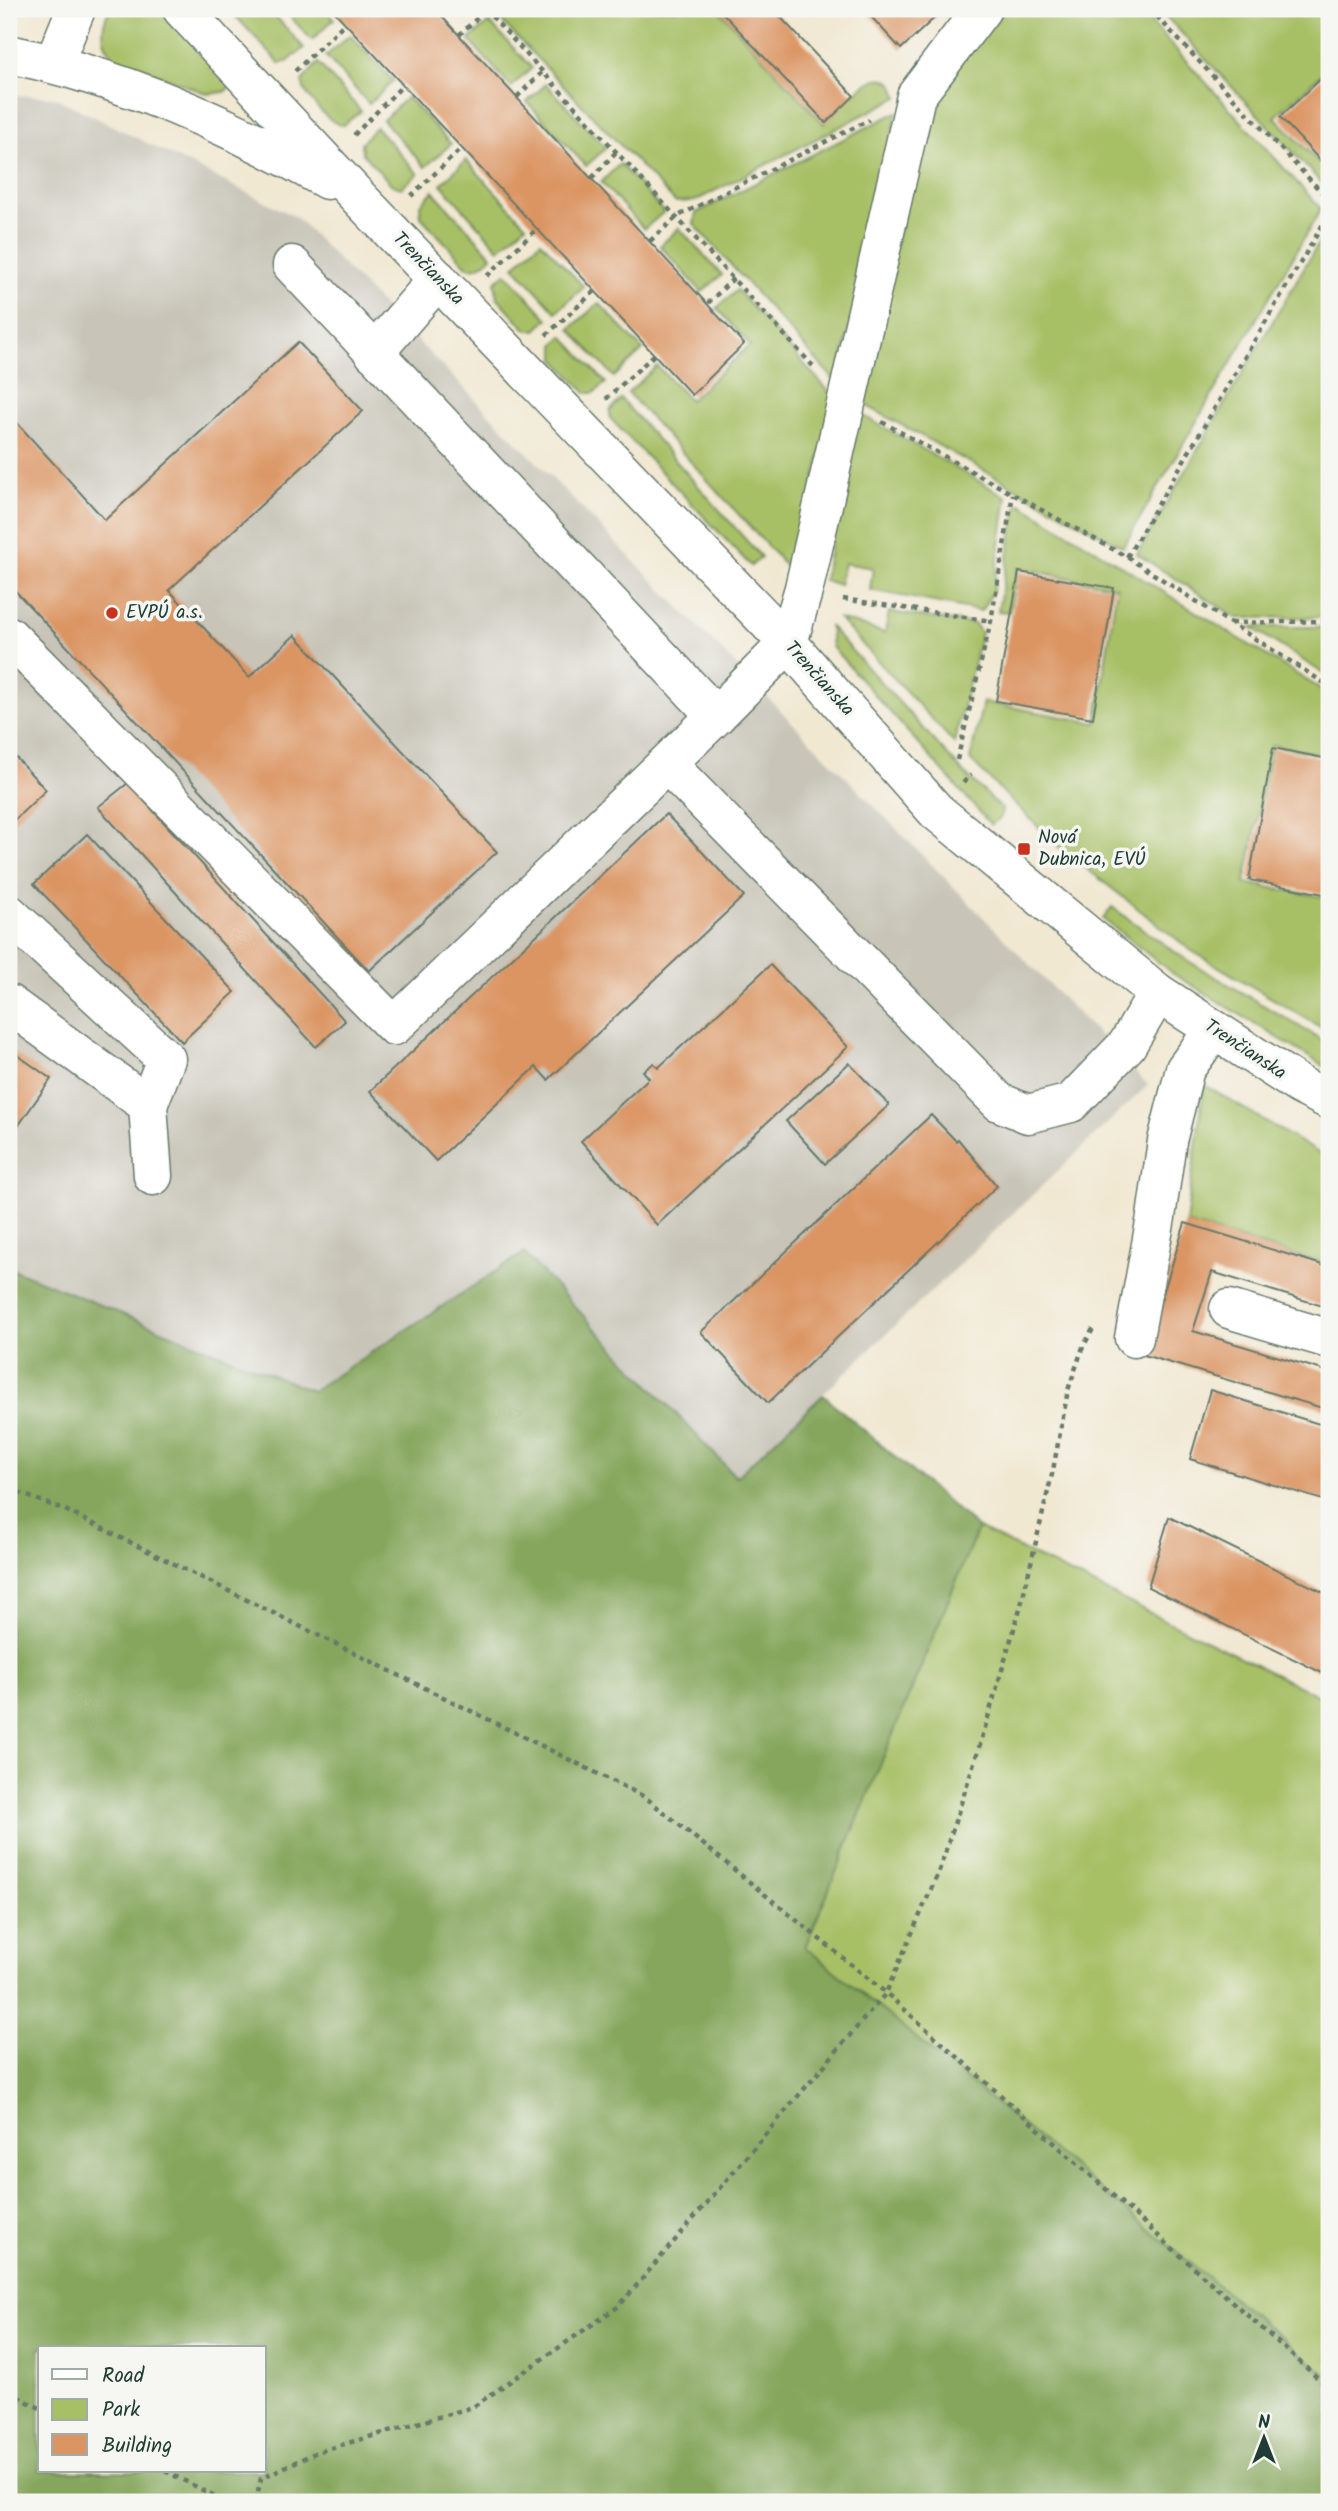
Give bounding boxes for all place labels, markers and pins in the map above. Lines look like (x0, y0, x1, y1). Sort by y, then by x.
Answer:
place label: EVPÚ a.s. (126, 598, 202, 628)
marker: EVPÚ a.s. (104, 605, 120, 621)
place label: Nová Dubnica, EVÚ (1038, 823, 1146, 875)
marker: Nová Dubnica, EVÚ (1016, 841, 1032, 857)

